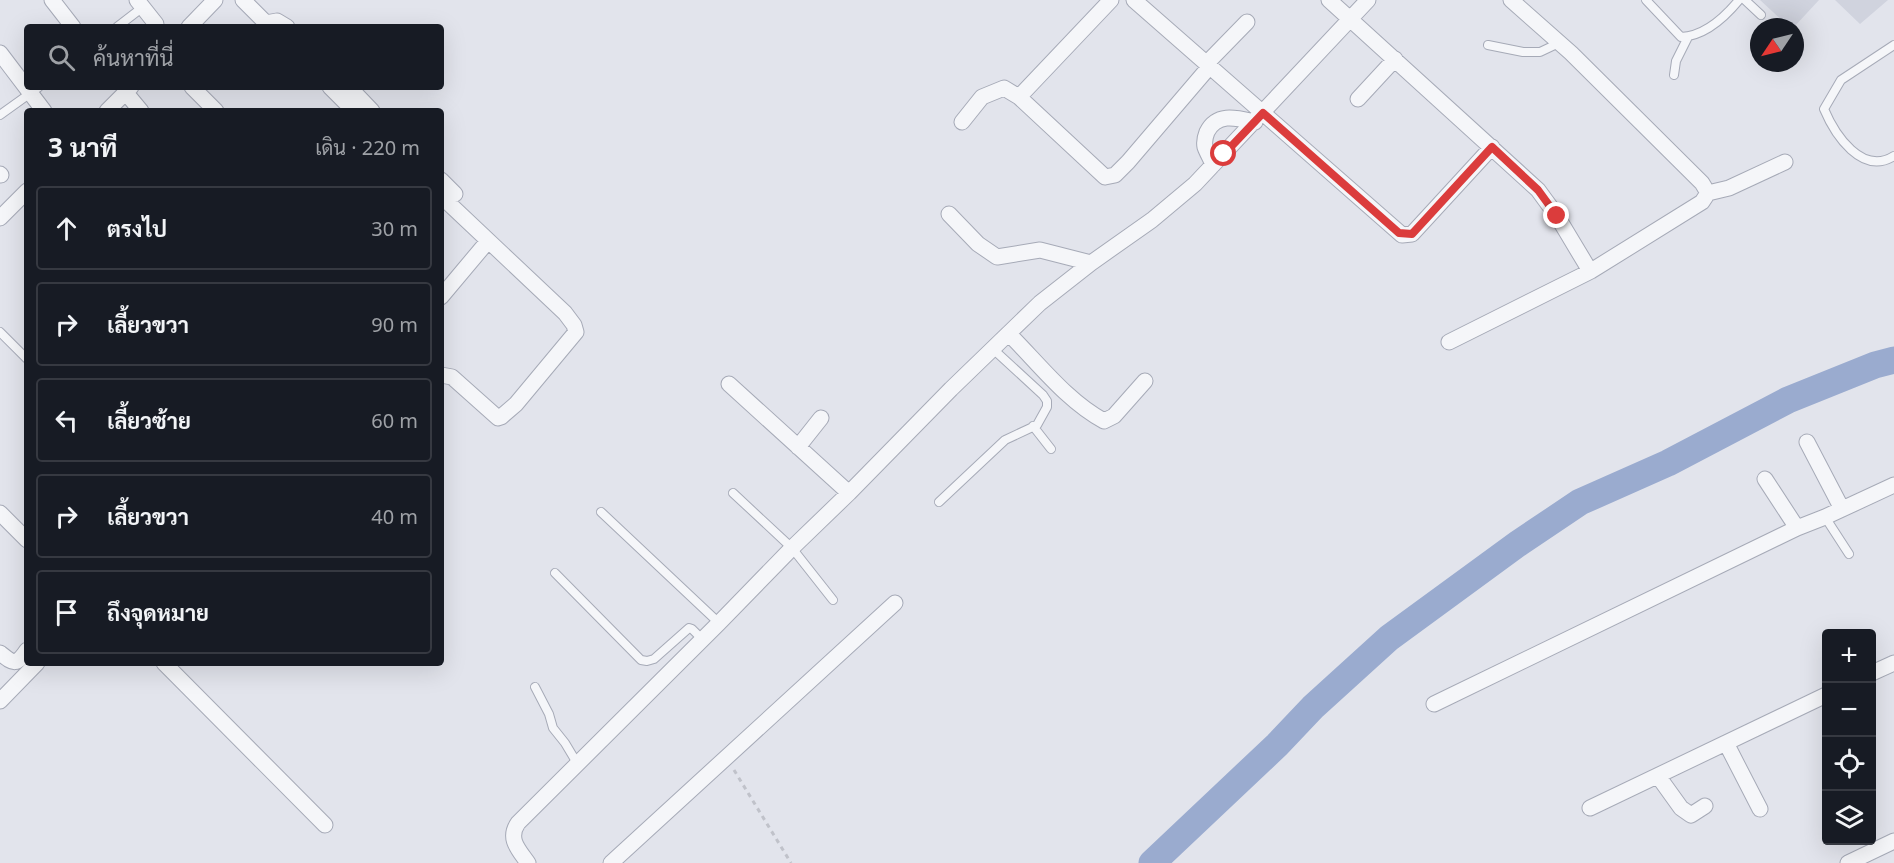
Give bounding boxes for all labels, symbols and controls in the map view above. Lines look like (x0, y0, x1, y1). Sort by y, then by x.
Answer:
north arrow (1750, 18, 1804, 72)
search box (24, 24, 444, 90)
icon: search (45, 41, 78, 74)
text: ค้นหาที่นี่ (93, 42, 173, 72)
text: 3 นาที (48, 129, 117, 165)
text: เดิน · 220 m (315, 134, 420, 161)
route start (1210, 140, 1236, 166)
route end (1543, 202, 1569, 228)
icon: ahead (50, 212, 83, 245)
text: ตรงไป (107, 213, 167, 243)
text: 30 m (371, 215, 418, 242)
icon: right (50, 308, 83, 341)
text: เลี้ยวขวา (107, 309, 189, 339)
text: 90 m (371, 311, 418, 338)
icon: left (50, 404, 83, 437)
text: เลี้ยวซ้าย (107, 405, 191, 435)
text: 60 m (371, 407, 418, 434)
icon: right (50, 500, 83, 533)
text: เลี้ยวขวา (107, 501, 189, 531)
text: 40 m (371, 503, 418, 530)
icon: arrive (50, 596, 83, 629)
text: ถึงจุดหมาย (107, 597, 209, 627)
map controls (1822, 629, 1876, 845)
button: + (1822, 629, 1876, 683)
button: − (1822, 683, 1876, 737)
button: locate (1822, 737, 1876, 791)
button: layers (1822, 791, 1876, 845)

